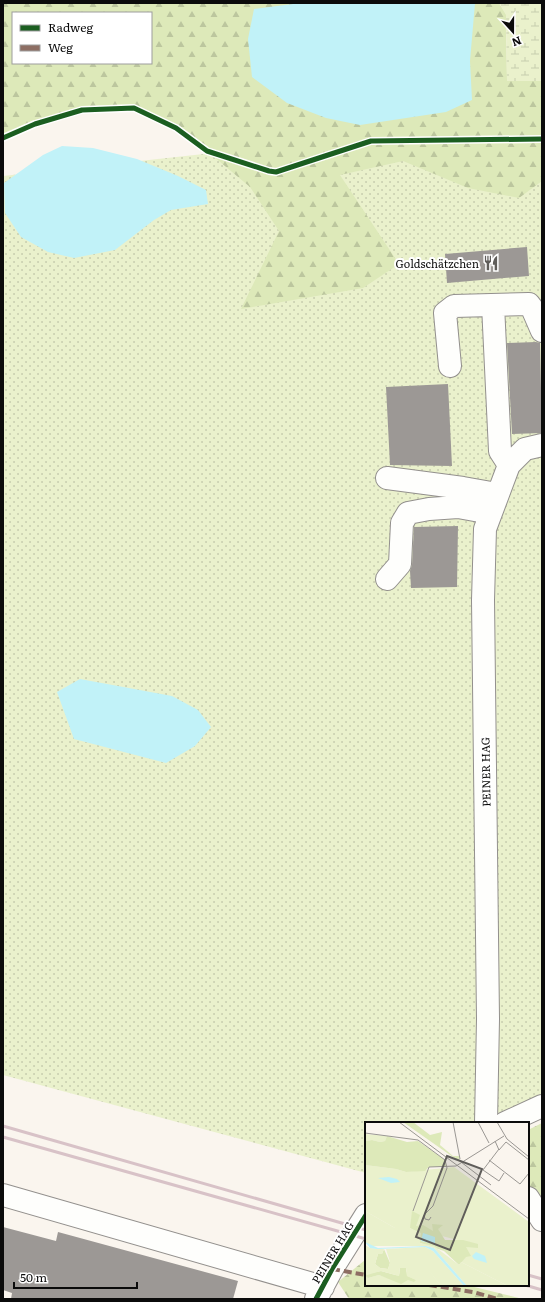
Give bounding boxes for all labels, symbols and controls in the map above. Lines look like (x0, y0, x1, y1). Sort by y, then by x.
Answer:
legend (12, 12, 152, 64)
north arrow (493, 12, 533, 52)
text: Radweg (48, 18, 93, 36)
text: N (510, 33, 524, 51)
text: Weg (48, 38, 73, 56)
restaurant icon: Goldschätzchen (482, 254, 500, 272)
place label: Goldschätzchen (396, 255, 479, 271)
street label: PEINER HAG (476, 737, 494, 807)
inset map (365, 1122, 529, 1286)
street label: PEINER HAG (307, 1218, 357, 1286)
scale bar (14, 1264, 137, 1290)
text: 50 m (20, 1268, 47, 1286)

